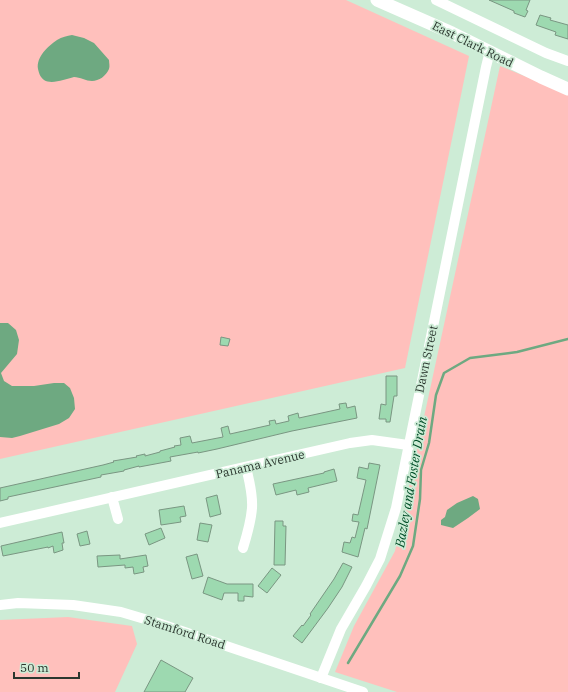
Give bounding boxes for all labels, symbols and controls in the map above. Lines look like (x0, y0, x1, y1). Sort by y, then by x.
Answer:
street label: East Clark Road (430, 18, 516, 70)
street label: Dawn Street (412, 324, 440, 394)
water label: Bazley and Foster Drain (391, 415, 431, 550)
street label: Panama Avenue (214, 446, 306, 482)
street label: Stamford Road (143, 612, 227, 652)
scale bar (14, 654, 79, 680)
text: 50 m (20, 660, 49, 675)

